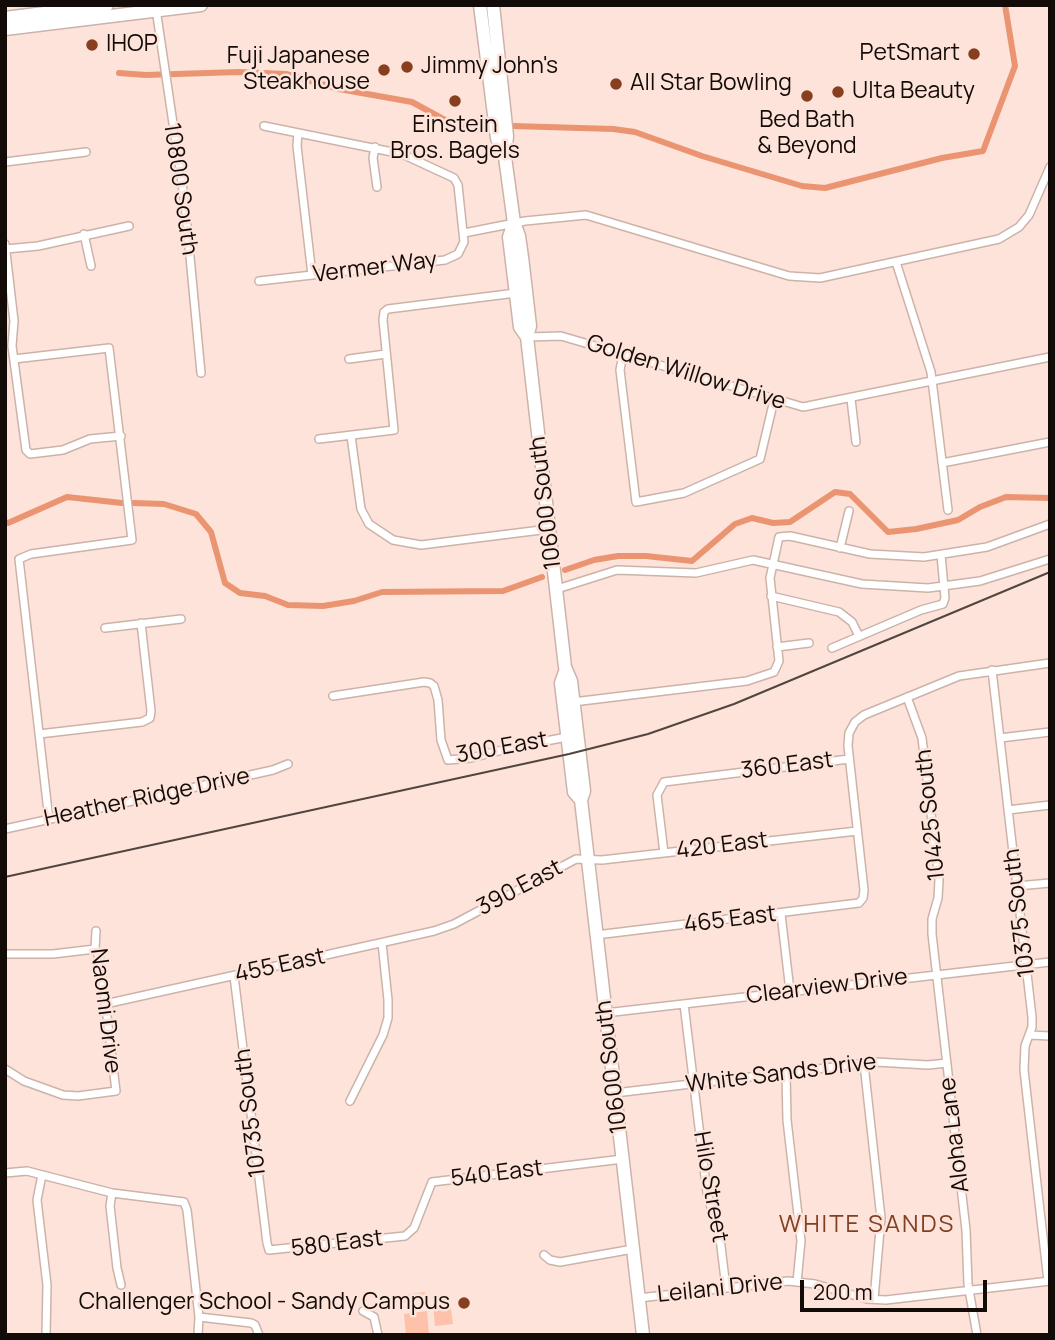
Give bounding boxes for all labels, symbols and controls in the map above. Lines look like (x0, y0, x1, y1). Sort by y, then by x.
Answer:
place label: IHOP (106, 31, 158, 59)
marker: IHOP (84, 37, 100, 53)
place label: PetSmart (860, 40, 960, 68)
place label: Fuji Japanese Steakhouse (227, 43, 370, 97)
marker: PetSmart (966, 46, 982, 62)
place label: Jimmy John's (421, 53, 558, 81)
marker: Jimmy John's (399, 59, 415, 75)
marker: Fuji Japanese Steakhouse (376, 62, 392, 78)
place label: All Star Bowling (630, 70, 792, 98)
marker: All Star Bowling (608, 76, 624, 92)
place label: Ulta Beauty (852, 78, 975, 106)
marker: Ulta Beauty (830, 84, 846, 100)
marker: Bed Bath & Beyond (799, 88, 815, 104)
marker: Einstein Bros. Bagels (447, 93, 463, 109)
place label: Bed Bath & Beyond (757, 107, 857, 161)
place label: Einstein Bros. Bagels (390, 112, 520, 166)
street label: 10800 South (157, 121, 203, 257)
street label: Vermer Way (311, 247, 439, 289)
street label: Golden Willow Drive (583, 330, 789, 416)
street label: 10600 South (524, 435, 568, 571)
street label: 300 East (454, 726, 550, 770)
street label: 360 East (739, 747, 835, 785)
street label: 10425 South (910, 748, 952, 882)
street label: Heather Ridge Drive (41, 763, 253, 833)
street label: 420 East (674, 827, 770, 865)
street label: 10375 South (998, 847, 1042, 979)
street label: 390 East (473, 854, 567, 922)
street label: 465 East (682, 901, 778, 939)
street label: 455 East (232, 943, 328, 989)
street label: Naomi Drive (84, 947, 126, 1075)
street label: Clearview Drive (745, 963, 909, 1011)
street label: 10600 South (590, 999, 634, 1135)
street label: 10735 South (229, 1047, 273, 1179)
street label: White Sands Drive (684, 1049, 878, 1099)
street label: Aloha Lane (934, 1076, 976, 1194)
street label: Hilo Street (687, 1129, 733, 1245)
street label: 540 East (449, 1155, 545, 1193)
district label: WHITE SANDS (780, 1211, 954, 1239)
street label: 580 East (289, 1225, 385, 1263)
scale bar (803, 1266, 990, 1310)
street label: Leilani Drive (656, 1269, 784, 1309)
text: 200 m (813, 1278, 873, 1306)
place label: Challenger School - Sandy Campus (79, 1289, 450, 1317)
marker: Challenger School - Sandy Campus (456, 1295, 472, 1311)

